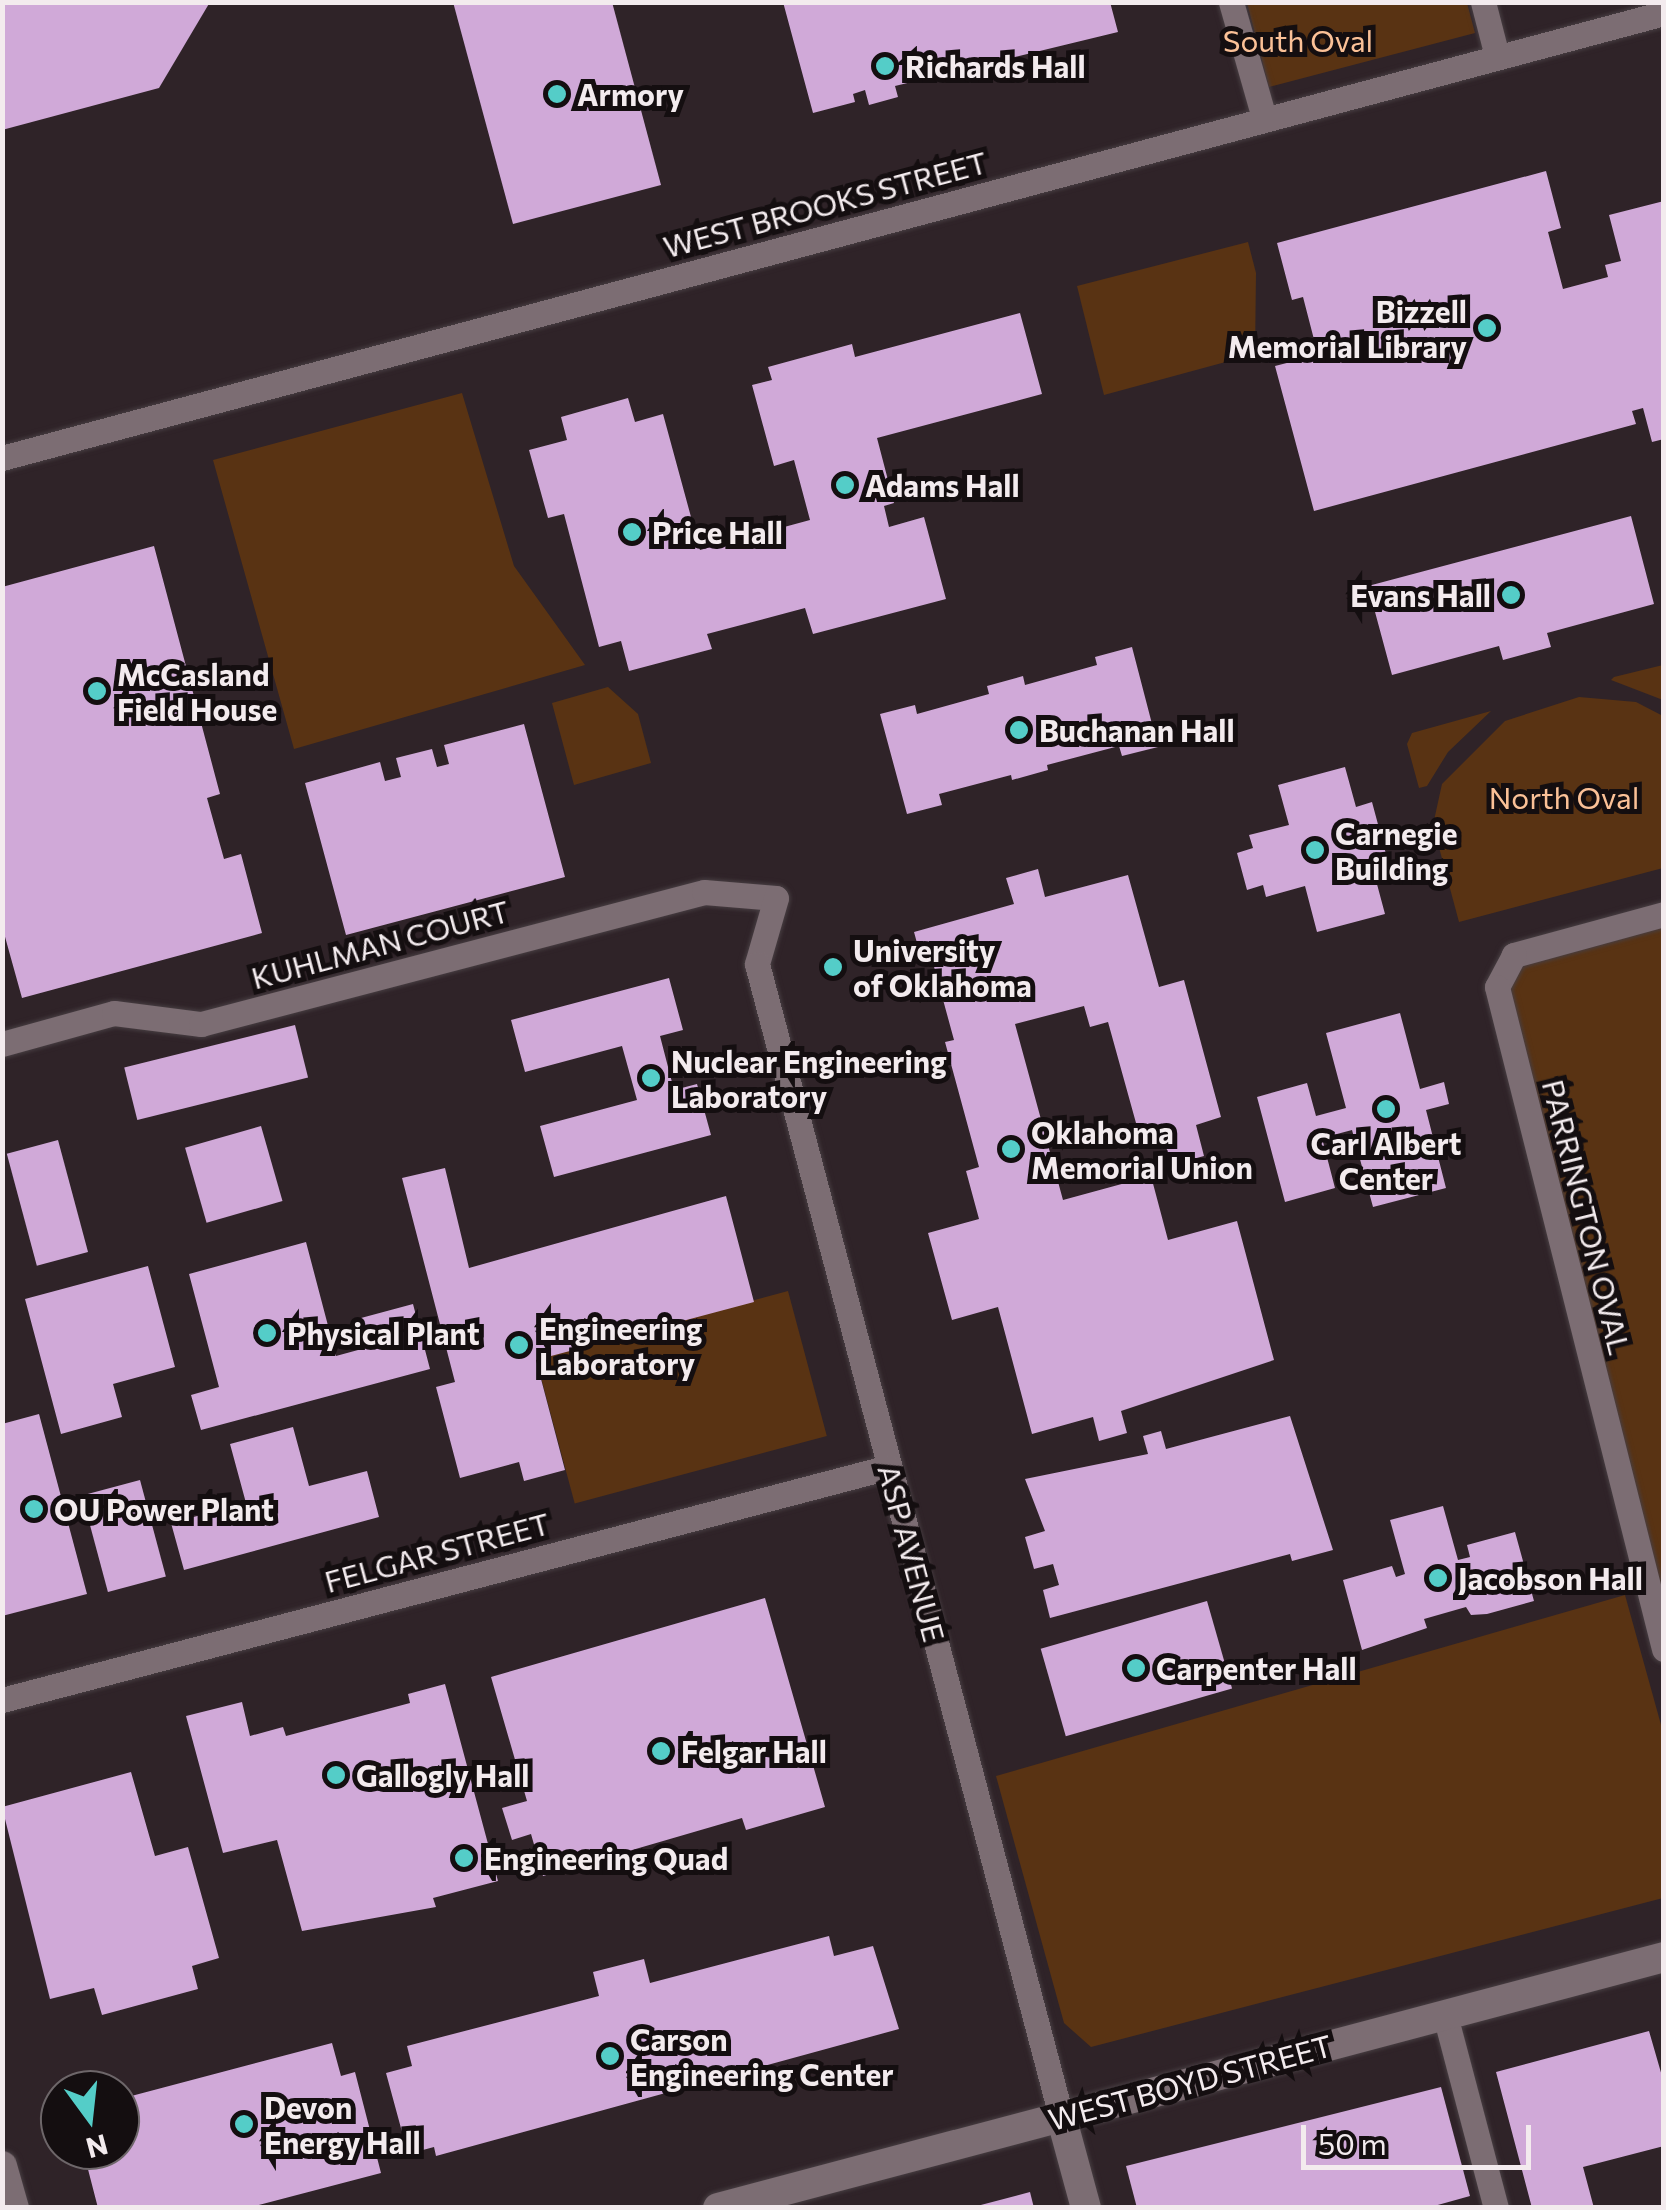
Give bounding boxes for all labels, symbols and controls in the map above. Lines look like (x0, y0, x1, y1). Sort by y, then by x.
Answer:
park label: South Oval (1223, 22, 1373, 58)
place label: Richards Hall (905, 48, 1086, 84)
marker: Richards Hall (874, 55, 896, 77)
place label: Armory (577, 76, 684, 112)
marker: Armory (546, 83, 568, 105)
street label: WEST BROOKS STREET (659, 143, 991, 265)
place label: Bizzell Memorial Library (1228, 293, 1467, 364)
marker: Bizzell Memorial Library (1476, 317, 1498, 339)
place label: Adams Hall (865, 467, 1020, 503)
marker: Adams Hall (834, 474, 856, 496)
place label: Price Hall (652, 514, 783, 550)
marker: Price Hall (621, 521, 643, 543)
place label: Evans Hall (1350, 577, 1491, 613)
marker: Evans Hall (1500, 584, 1522, 606)
place label: McCasland Field House (117, 656, 277, 726)
marker: McCasland Field House (86, 680, 108, 702)
place label: Buchanan Hall (1039, 712, 1235, 748)
marker: Buchanan Hall (1008, 719, 1030, 741)
park label: North Oval (1489, 779, 1639, 815)
place label: Carnegie Building (1335, 815, 1457, 886)
marker: Carnegie Building (1304, 839, 1326, 861)
street label: KUHLMAN COURT (247, 892, 513, 996)
place label: University of Oklahoma (853, 932, 1032, 1002)
marker: University of Oklahoma (822, 956, 844, 978)
place label: Nuclear Engineering Laboratory (671, 1043, 947, 1114)
marker: Nuclear Engineering Laboratory (640, 1067, 662, 1089)
street label: PARRINGTON OVAL (1535, 1076, 1639, 1358)
marker: Carl Albert Center (1375, 1098, 1397, 1120)
place label: Oklahoma Memorial Union (1031, 1114, 1253, 1184)
place label: Carl Albert Center (1311, 1125, 1461, 1196)
marker: Oklahoma Memorial Union (1000, 1138, 1022, 1160)
place label: Engineering Laboratory (539, 1310, 703, 1380)
place label: Physical Plant (287, 1315, 480, 1351)
marker: Physical Plant (256, 1322, 278, 1344)
marker: Engineering Laboratory (508, 1334, 530, 1356)
street label: ASP AVENUE (871, 1460, 953, 1646)
place label: OU Power Plant (54, 1491, 274, 1527)
marker: OU Power Plant (23, 1498, 45, 1520)
street label: FELGAR STREET (321, 1505, 553, 1599)
place label: Jacobson Hall (1458, 1560, 1643, 1596)
marker: Jacobson Hall (1427, 1567, 1449, 1589)
place label: Carpenter Hall (1156, 1650, 1357, 1686)
marker: Carpenter Hall (1125, 1657, 1147, 1679)
place label: Felgar Hall (681, 1733, 827, 1769)
marker: Felgar Hall (650, 1740, 672, 1762)
place label: Gallogly Hall (356, 1757, 529, 1793)
marker: Gallogly Hall (325, 1764, 347, 1786)
place label: Engineering Quad (484, 1840, 728, 1876)
marker: Engineering Quad (453, 1847, 475, 1869)
place label: Carson Engineering Center (630, 2021, 894, 2092)
street label: WEST BOYD STREET (1044, 2027, 1336, 2137)
marker: Carson Engineering Center (599, 2045, 621, 2067)
north arrow (40, 2070, 140, 2170)
place label: Devon Energy Hall (264, 2089, 421, 2160)
scale bar (1306, 2105, 1536, 2167)
marker: Devon Energy Hall (233, 2113, 255, 2135)
text: 50 m (1318, 2124, 1387, 2161)
text: N (83, 2128, 112, 2166)

